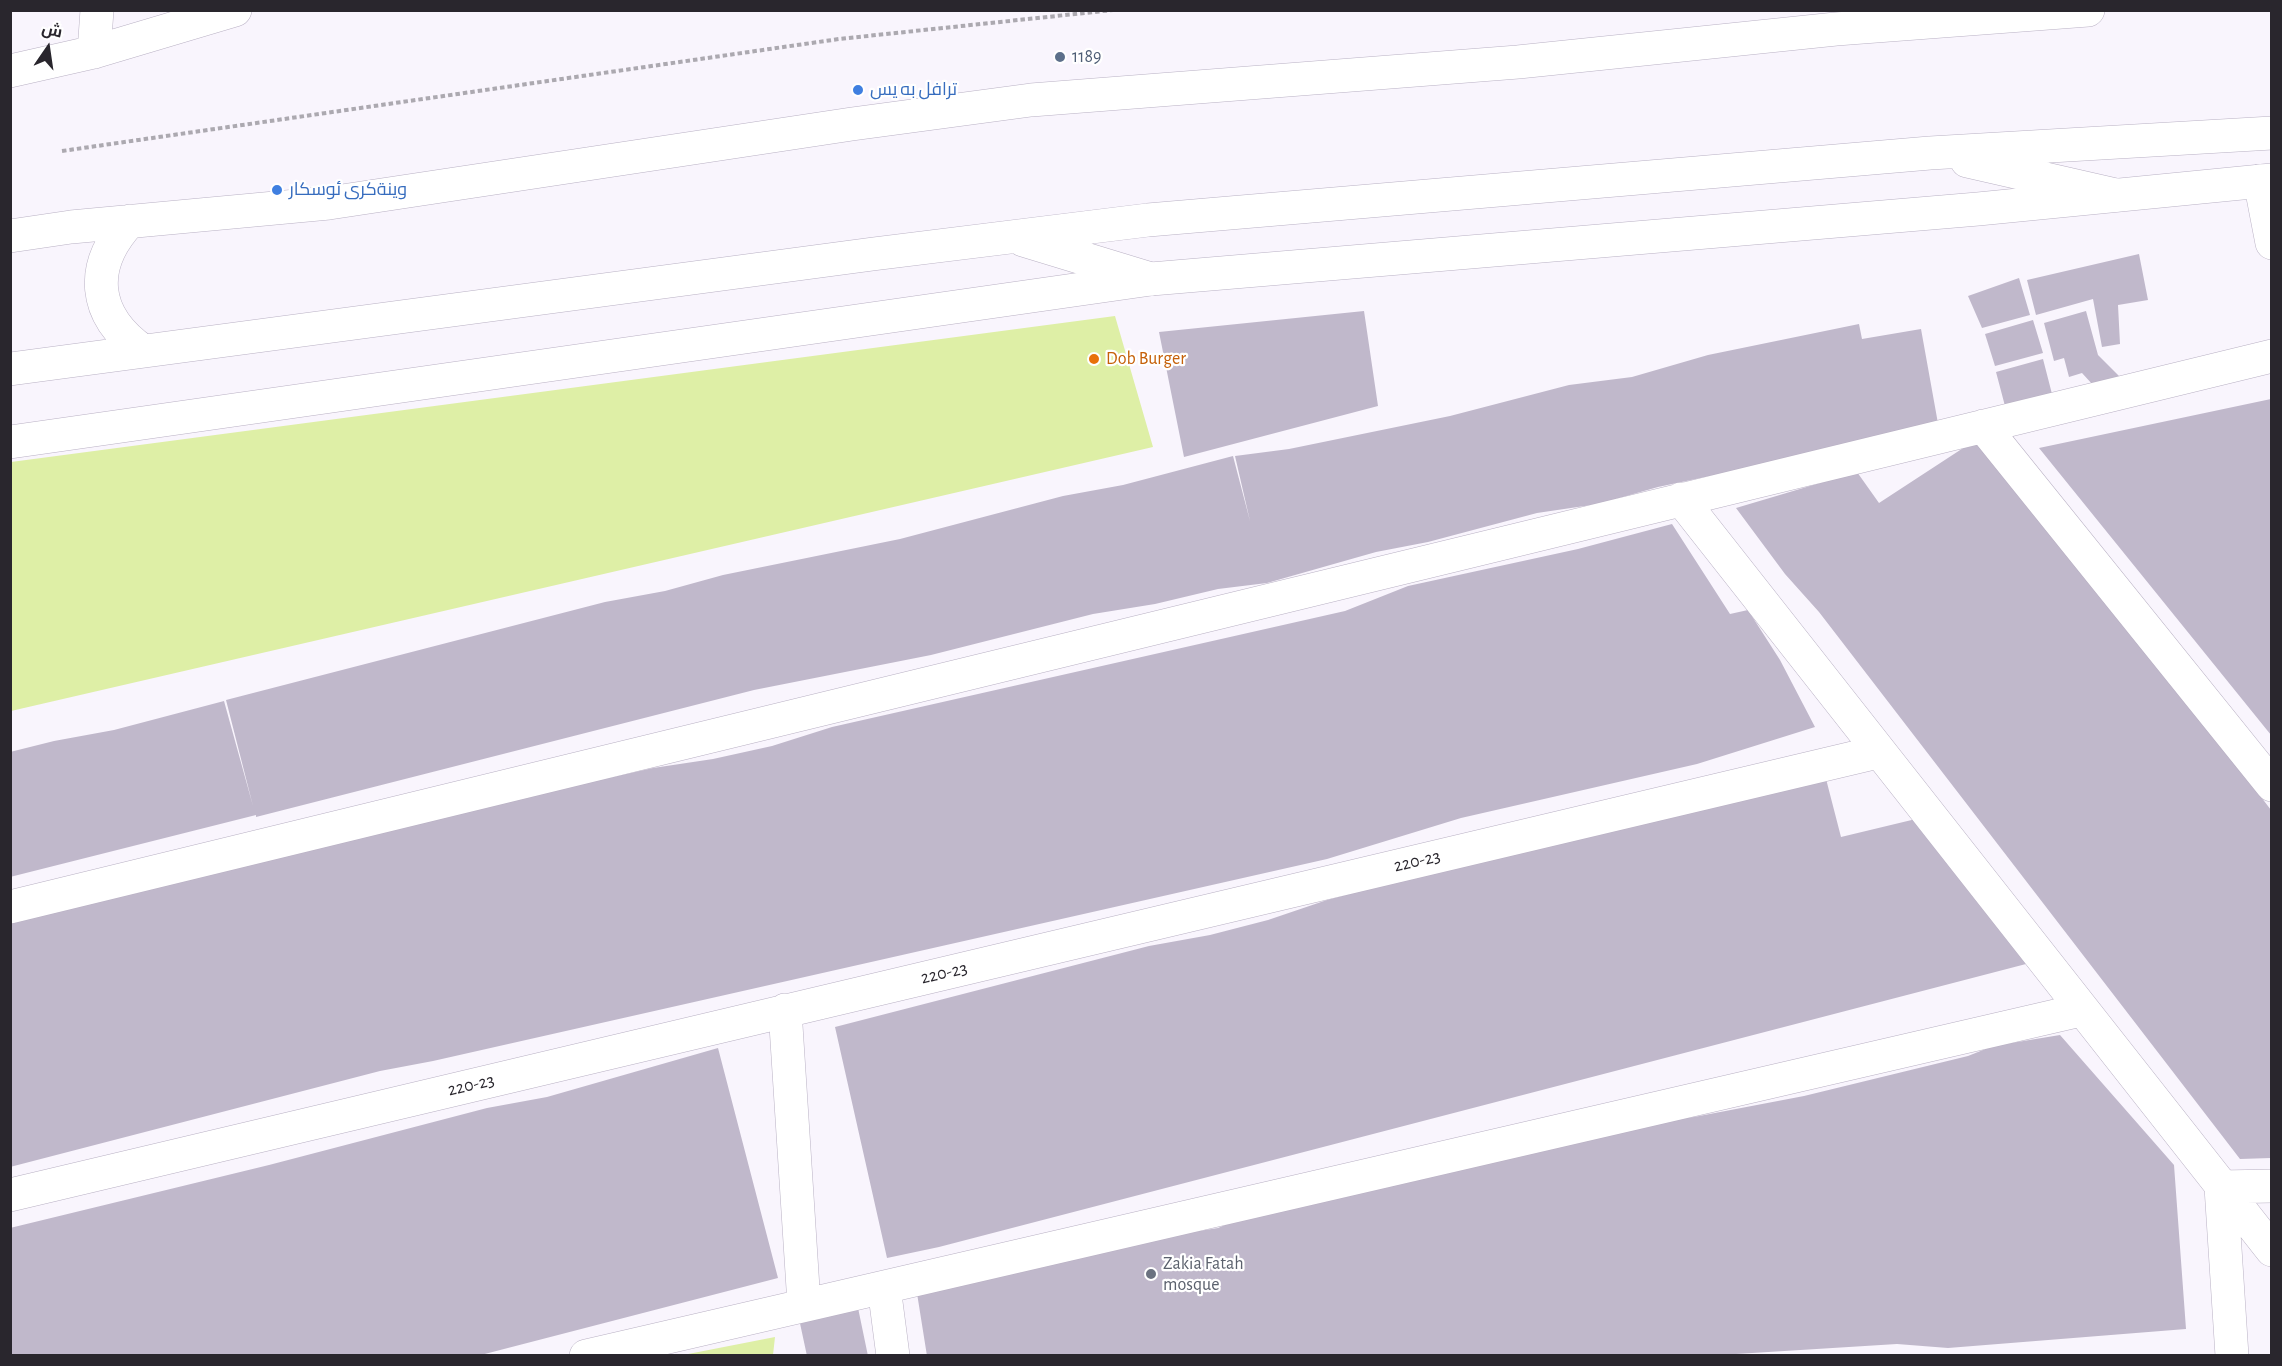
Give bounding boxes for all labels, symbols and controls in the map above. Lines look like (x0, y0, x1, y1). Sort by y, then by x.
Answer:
north arrow (18, 18, 78, 78)
text: ش (40, 20, 64, 41)
place label: 1189 (1072, 46, 1101, 68)
marker: 1189 (1053, 50, 1067, 64)
place label: ترافل به يس (870, 79, 957, 101)
marker: ترافل به يس (851, 83, 865, 97)
place label: وينةكرى ئوسكار (289, 179, 407, 201)
marker: وينةكرى ئوسكار (270, 183, 284, 197)
place label: Dob Burger (1106, 348, 1186, 370)
marker: Dob Burger (1087, 352, 1101, 366)
street label: 220-23 (1392, 845, 1442, 877)
street label: 220-23 (919, 957, 969, 989)
street label: 220-23 (446, 1069, 496, 1101)
place label: Zakia Fatah mosque (1163, 1253, 1244, 1296)
marker: Zakia Fatah mosque (1144, 1267, 1158, 1281)

